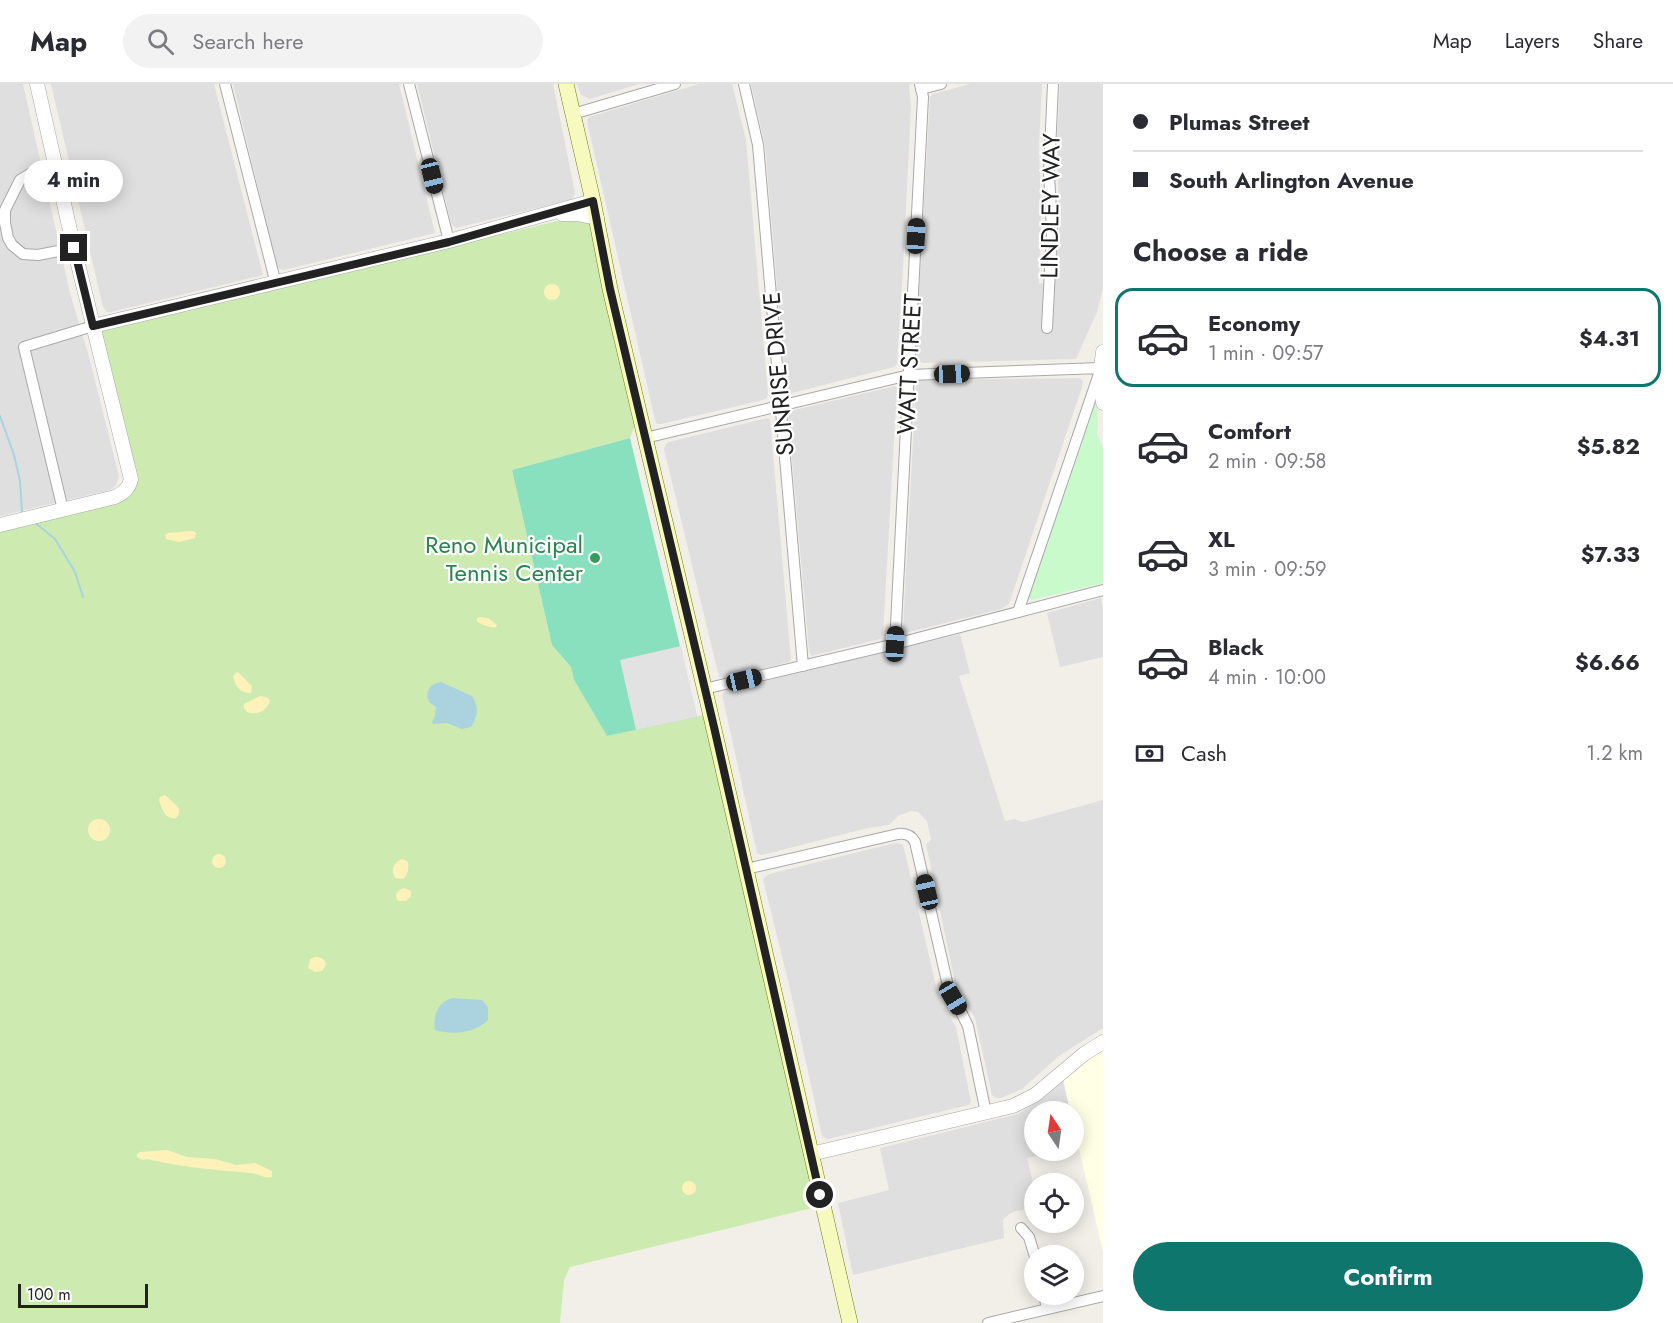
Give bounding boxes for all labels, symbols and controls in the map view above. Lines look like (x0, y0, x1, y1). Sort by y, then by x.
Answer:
search box (123, 14, 543, 68)
text: Map (30, 21, 87, 62)
icon: search (144, 25, 177, 58)
text: Search here (192, 25, 304, 57)
text: Map (1433, 26, 1472, 56)
text: Layers (1505, 26, 1560, 56)
text: Share (1593, 26, 1643, 56)
text: Plumas Street (1169, 106, 1310, 138)
street label: LINDLEY WAY (1031, 133, 1069, 279)
car (419, 156, 445, 196)
callout: 4 min (25, 161, 124, 203)
text: South Arlington Avenue (1169, 164, 1414, 196)
text: 4 min (47, 166, 100, 195)
car (906, 218, 926, 254)
text: Choose a ride (1133, 232, 1308, 271)
route end (60, 234, 87, 261)
street label: SUNRISE DRIVE (753, 291, 803, 457)
street label: WATT STREET (888, 293, 930, 435)
text: Economy (1208, 307, 1300, 339)
icon: car (1136, 311, 1190, 365)
text: $4.31 (1579, 322, 1640, 354)
text: 1 min · 09:57 (1208, 339, 1324, 368)
car (934, 364, 970, 384)
text: Comfort (1208, 415, 1291, 447)
icon: car (1136, 419, 1190, 473)
text: $5.82 (1577, 430, 1640, 462)
text: 2 min · 09:58 (1208, 447, 1326, 476)
text: XL (1208, 523, 1235, 555)
place label: Reno Municipal Tennis Center (425, 527, 584, 590)
icon: car (1136, 527, 1190, 581)
text: $7.33 (1581, 538, 1640, 570)
marker: Reno Municipal Tennis Center (588, 551, 602, 565)
text: 3 min · 09:59 (1208, 555, 1327, 584)
car (885, 626, 905, 662)
text: Black (1208, 631, 1264, 663)
icon: car (1136, 635, 1190, 689)
text: $6.66 (1575, 646, 1640, 678)
text: 4 min · 10:00 (1208, 663, 1326, 692)
car (724, 667, 764, 693)
icon: cash (1133, 737, 1166, 770)
text: Cash (1181, 737, 1227, 769)
text: 1.2 km (1586, 739, 1643, 768)
car (914, 872, 940, 912)
car (936, 978, 970, 1018)
north arrow (1024, 1101, 1084, 1161)
map controls (1024, 1101, 1084, 1305)
button: locate (1024, 1173, 1084, 1233)
route start (806, 1181, 833, 1208)
button: Confirm (1133, 1242, 1643, 1311)
button: layers (1024, 1245, 1084, 1305)
scale bar (18, 1281, 148, 1308)
text: 100 m (27, 1283, 71, 1306)

